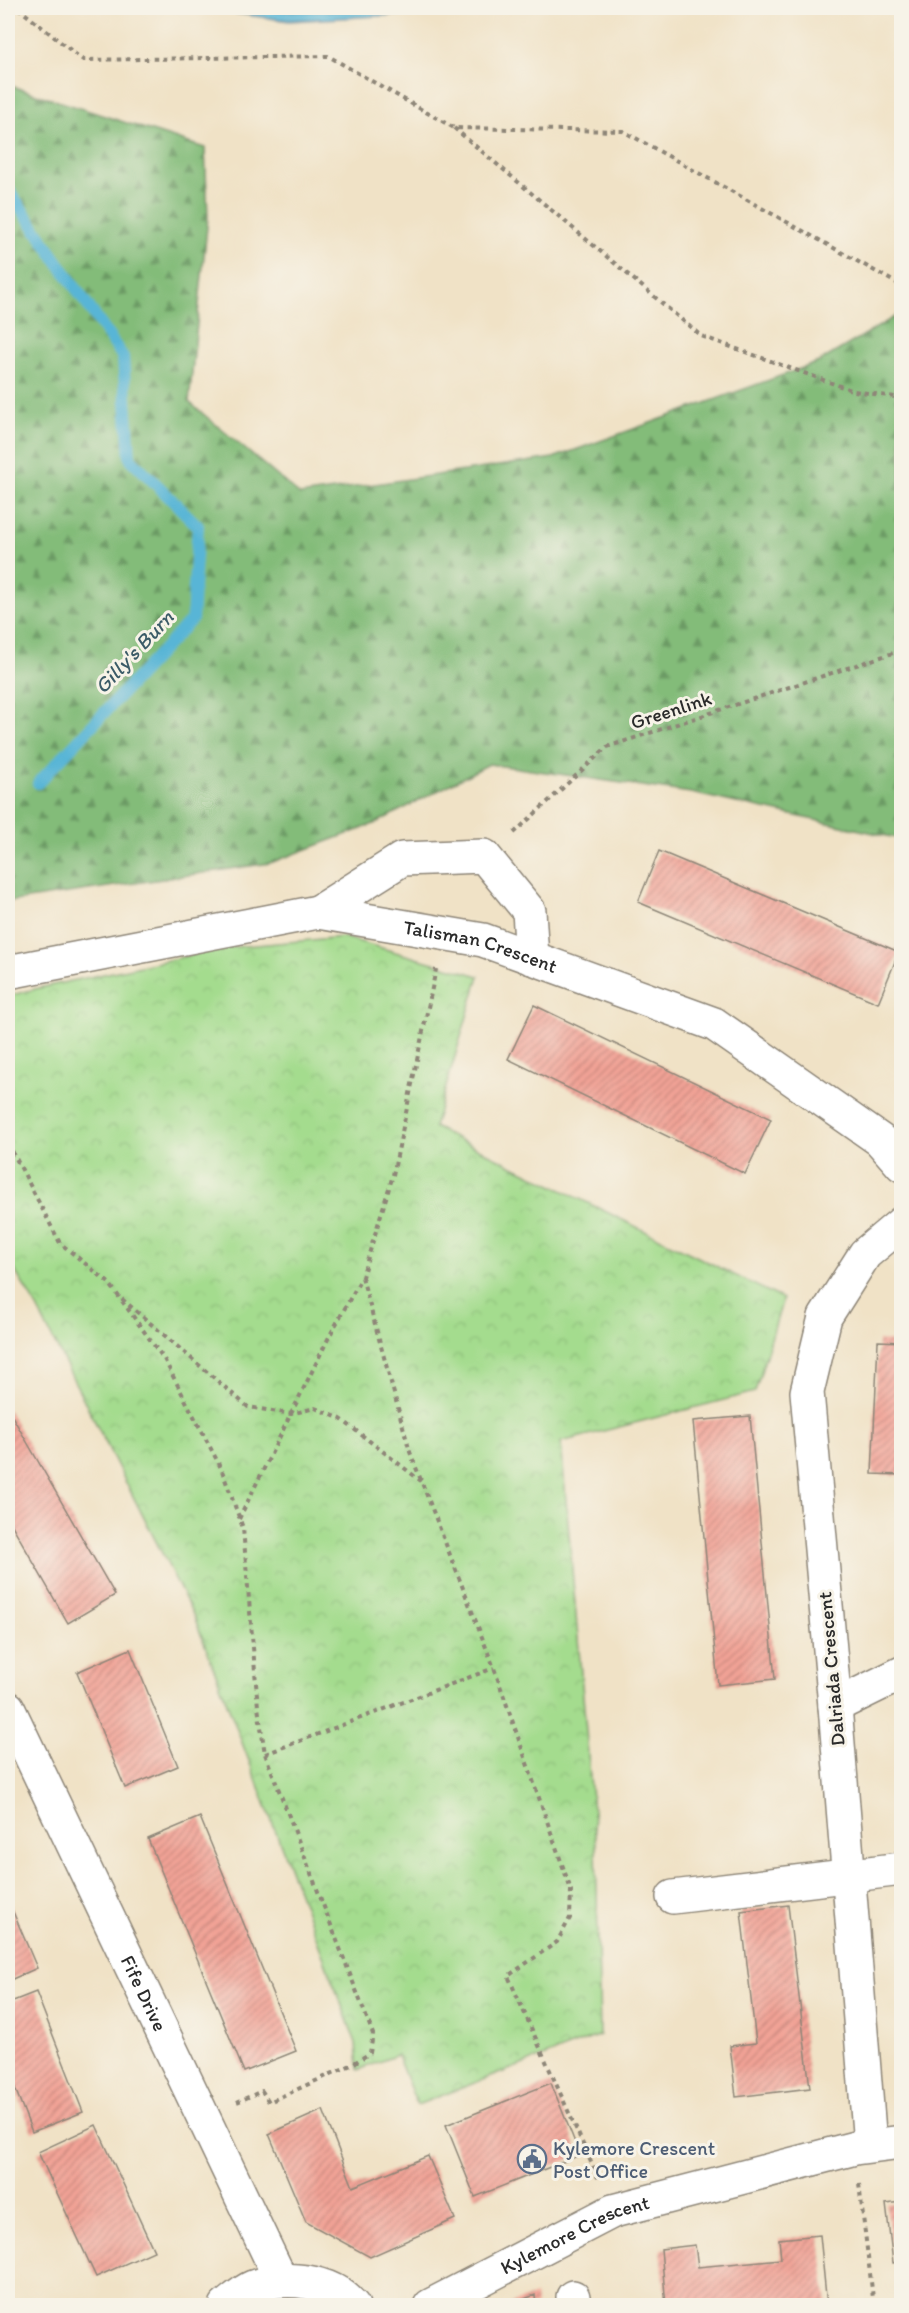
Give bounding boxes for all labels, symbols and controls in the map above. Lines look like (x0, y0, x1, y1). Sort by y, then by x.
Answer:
water label: Gilly's Burn (89, 604, 179, 698)
street label: Greenlink (627, 686, 715, 734)
street label: Talisman Crescent (402, 915, 561, 978)
street label: Dalriada Crescent (812, 1590, 850, 1747)
street label: Fife Drive (116, 1951, 172, 2035)
place label: Kylemore Crescent Post Office (553, 2136, 715, 2183)
public building icon: Kylemore Crescent Post Office (516, 2143, 548, 2175)
street label: Kylemore Crescent (496, 2190, 652, 2279)

